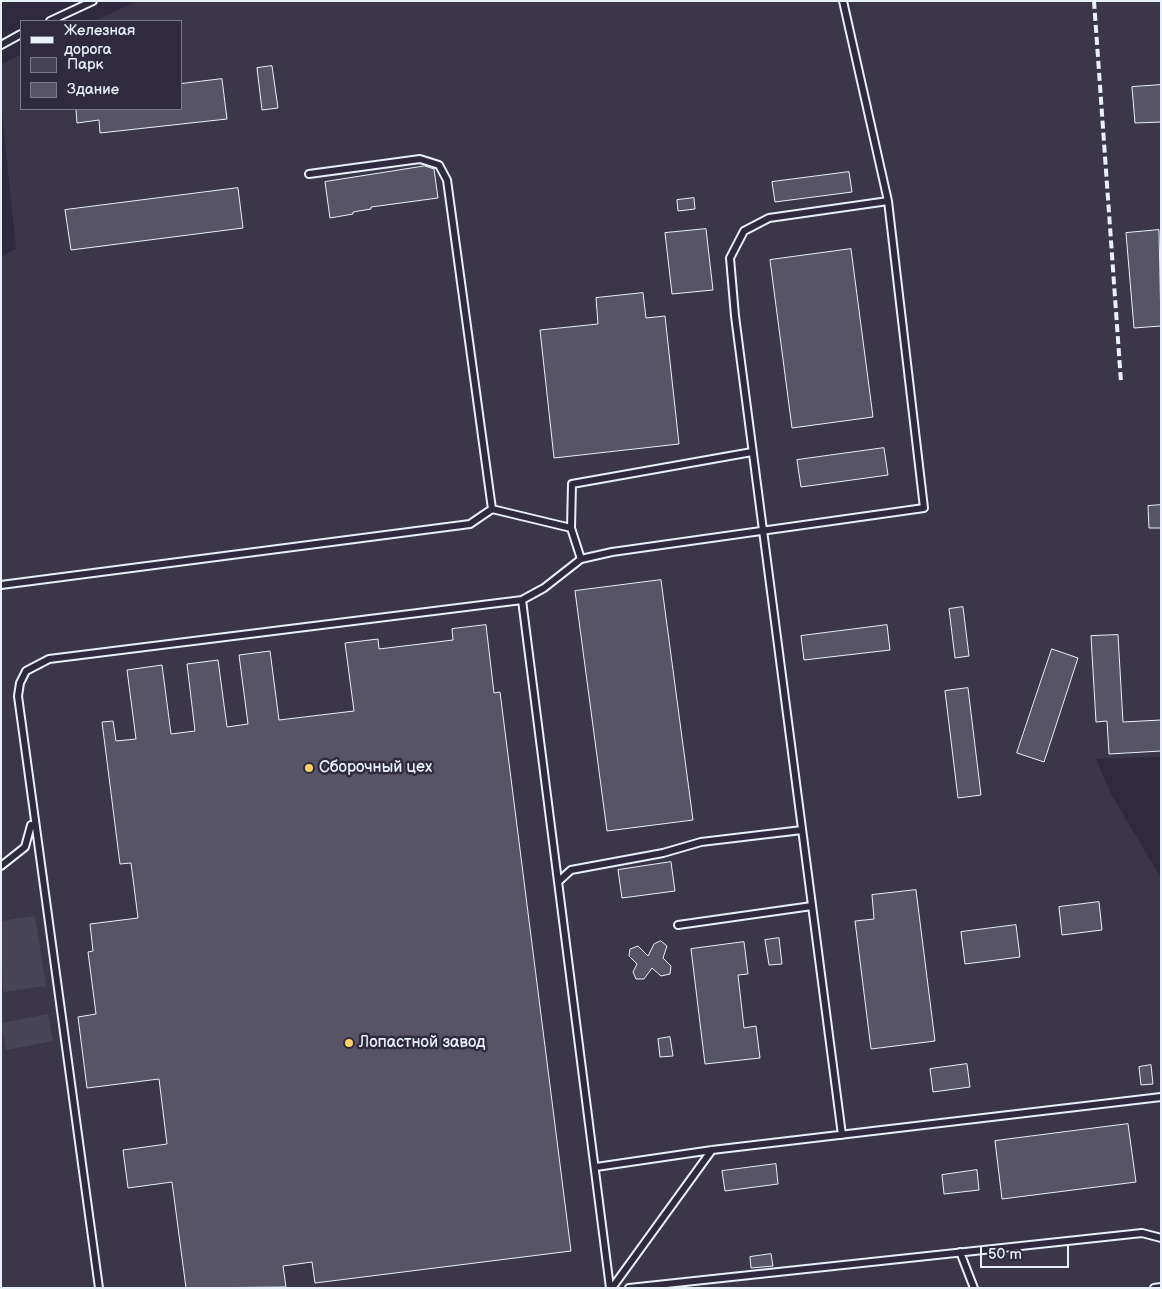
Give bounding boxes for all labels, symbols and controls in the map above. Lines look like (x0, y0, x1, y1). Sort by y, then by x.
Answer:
legend (20, 20, 182, 110)
text: Железная дорога (64, 21, 135, 59)
text: Парк (67, 55, 104, 74)
text: Здание (67, 80, 119, 99)
place label: Сборочный цех (319, 758, 432, 778)
marker: Сборочный цех (303, 762, 315, 774)
place label: Лопастной завод (359, 1033, 486, 1053)
marker: Лопастной завод (343, 1037, 355, 1049)
scale bar (982, 1236, 1071, 1268)
text: 50 m (988, 1245, 1022, 1264)

